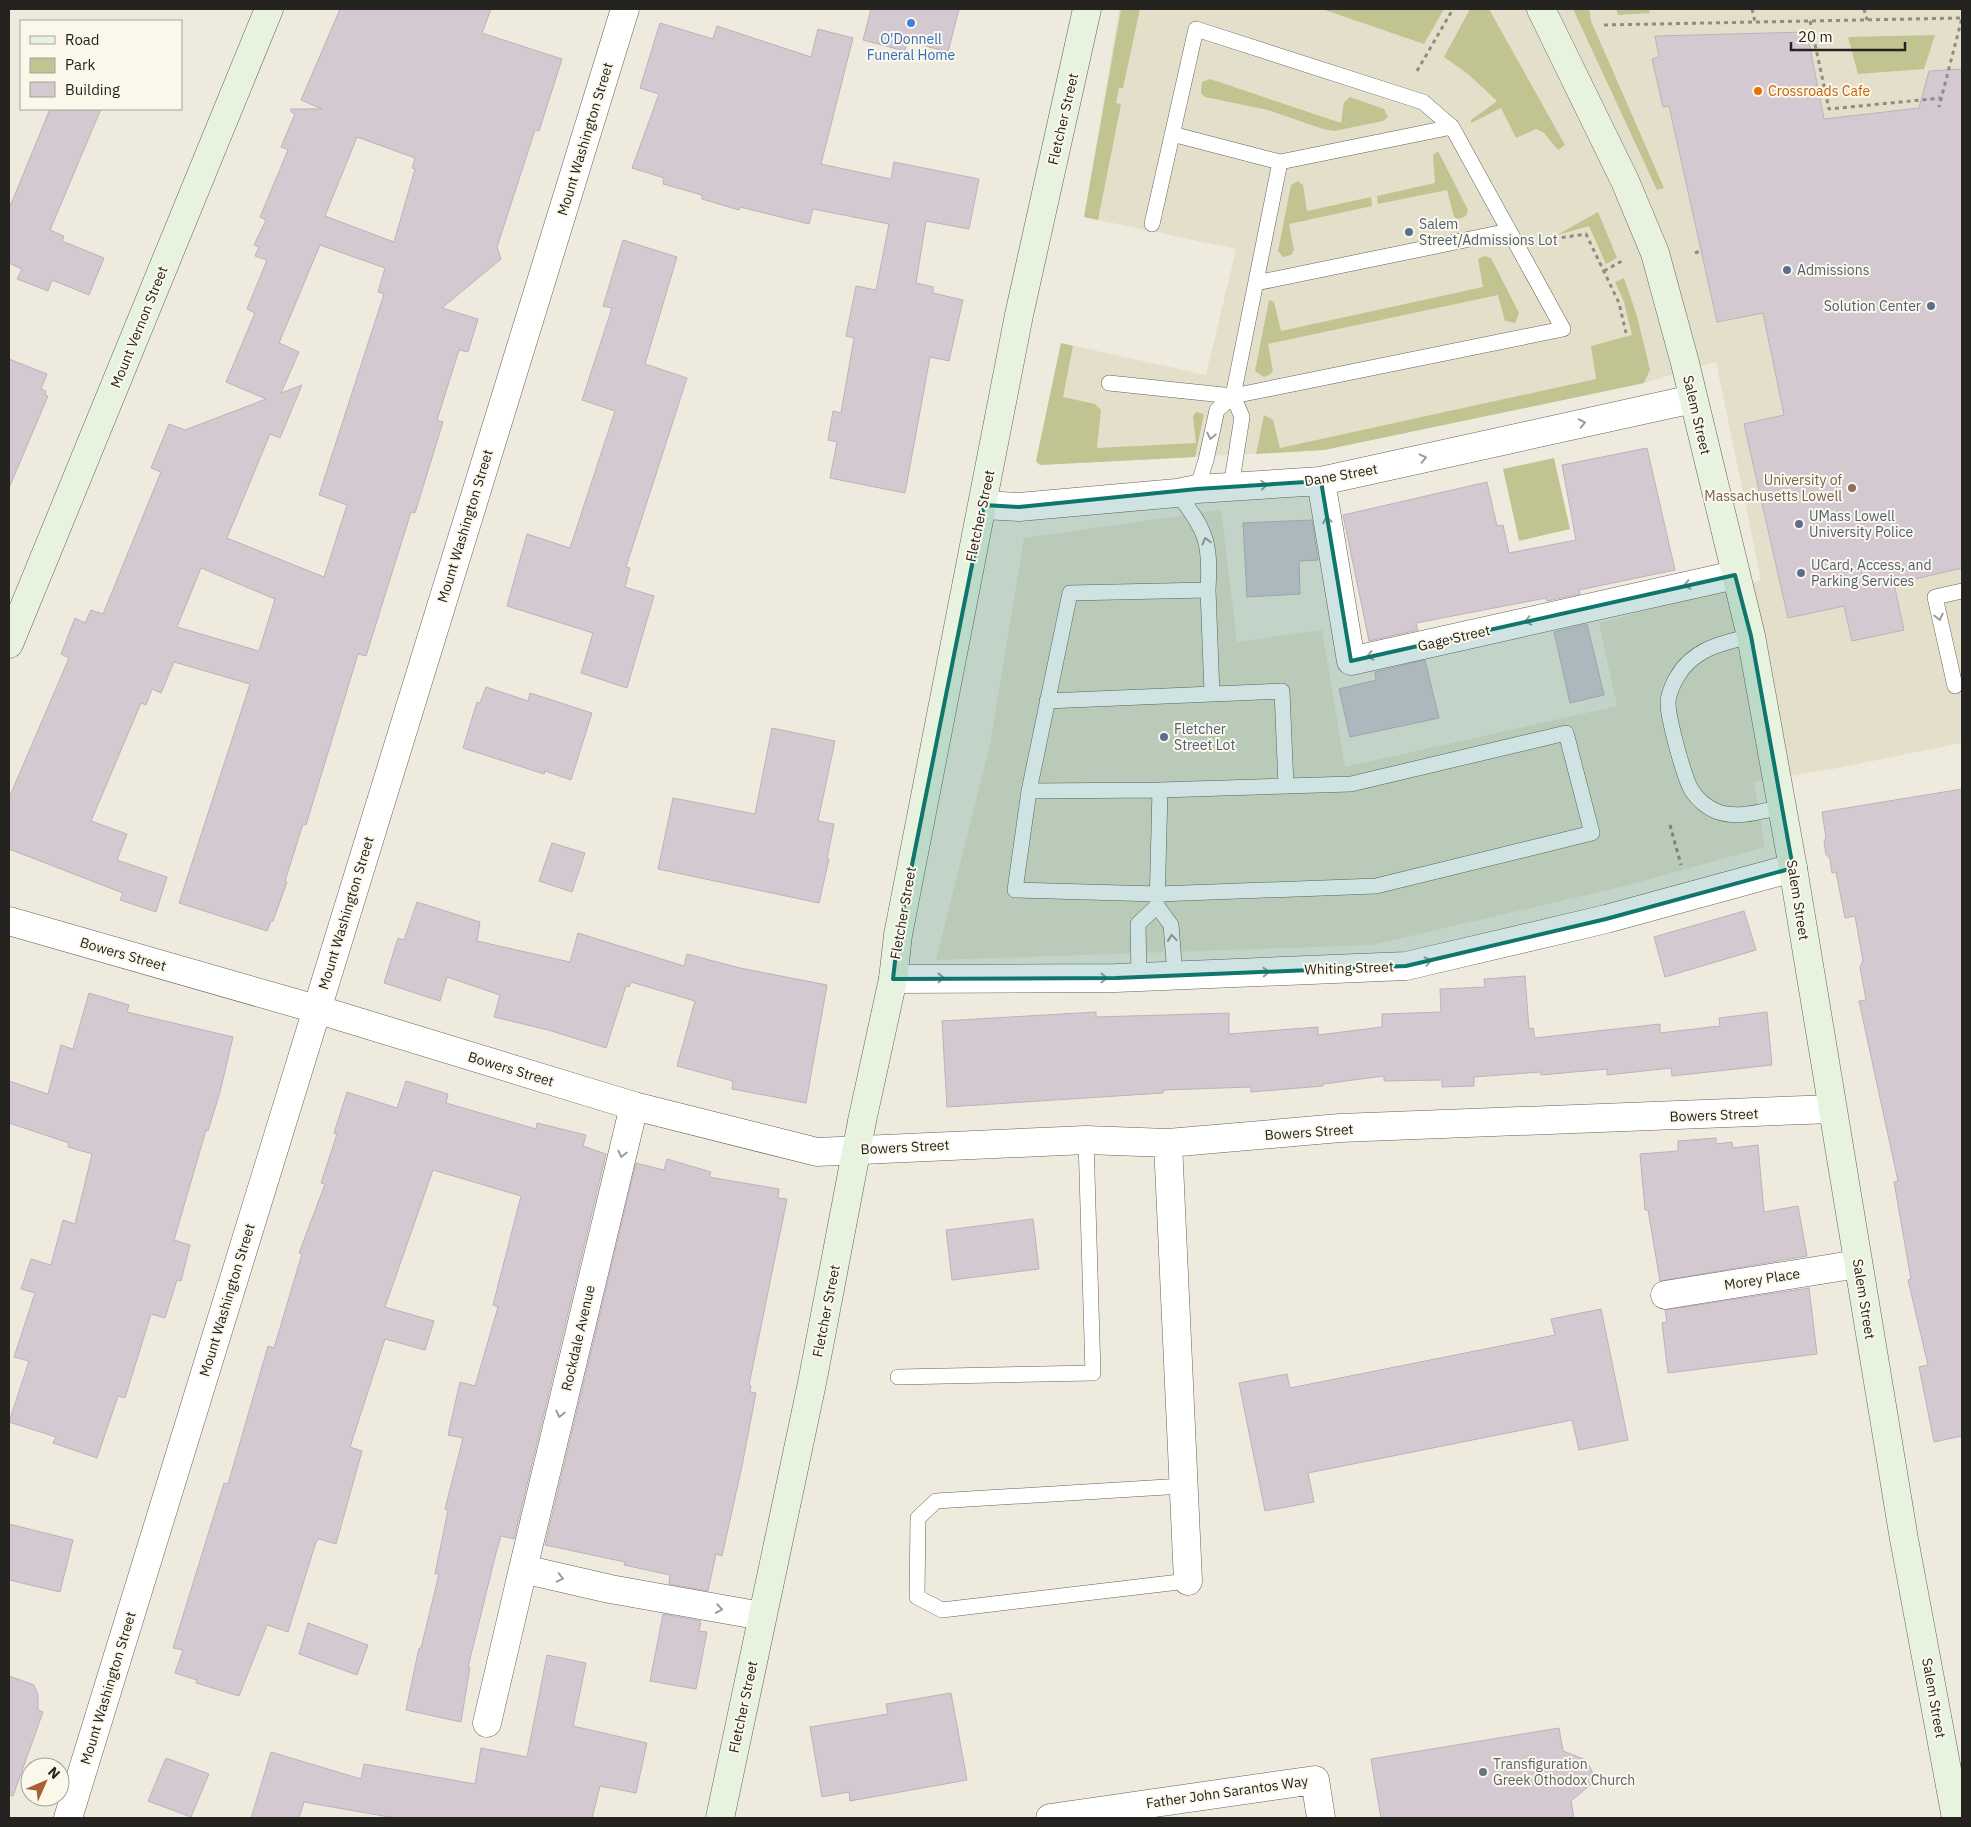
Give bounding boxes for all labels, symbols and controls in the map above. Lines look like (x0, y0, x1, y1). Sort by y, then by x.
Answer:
marker: O'Donnell Funeral Home (905, 17, 917, 29)
legend (20, 20, 182, 110)
scale bar (1791, 20, 1905, 52)
text: 20 m (1798, 27, 1833, 46)
text: Road (65, 30, 100, 49)
place label: O'Donnell Funeral Home (867, 30, 956, 64)
text: Park (65, 55, 95, 74)
street label: Mount Washington Street (553, 60, 617, 218)
street label: Fletcher Street (1044, 71, 1082, 167)
text: Building (65, 80, 120, 99)
place label: Crossroads Cafe (1768, 82, 1870, 100)
marker: Crossroads Cafe (1752, 85, 1764, 97)
place label: Salem Street/Admissions Lot (1419, 215, 1558, 249)
marker: Salem Street/Admissions Lot (1403, 226, 1415, 238)
place label: Admissions (1797, 261, 1870, 279)
street label: Mount Vernon Street (106, 263, 172, 391)
marker: Admissions (1781, 264, 1793, 276)
place label: Solution Center (1824, 297, 1921, 315)
marker: Solution Center (1925, 300, 1937, 312)
street label: Salem Street (1679, 373, 1715, 457)
one-way arrow (1578, 419, 1587, 429)
one-way arrow (1206, 432, 1217, 441)
street label: Mount Washington Street (433, 447, 497, 605)
one-way arrow (1419, 453, 1428, 464)
street label: Dane Street (1303, 460, 1379, 490)
street label: Fletcher Street (961, 468, 999, 564)
place label: University of Massachusetts Lowell (1704, 471, 1842, 505)
one-way arrow (1260, 480, 1268, 491)
marker: University of Massachusetts Lowell (1846, 482, 1858, 494)
place label: UMass Lowell University Police (1809, 507, 1913, 541)
one-way arrow (1323, 515, 1333, 524)
marker: UMass Lowell University Police (1793, 518, 1805, 530)
one-way arrow (1201, 537, 1212, 546)
place label: UCard, Access, and Parking Services (1811, 556, 1932, 590)
marker: UCard, Access, and Parking Services (1795, 567, 1807, 579)
one-way arrow (1682, 579, 1691, 590)
one-way arrow (1933, 613, 1944, 622)
one-way arrow (1524, 615, 1533, 626)
street label: Gage Street (1416, 621, 1492, 655)
one-way arrow (1365, 651, 1374, 661)
place label: Fletcher Street Lot (1174, 720, 1235, 754)
marker: Fletcher Street Lot (1158, 731, 1170, 743)
street label: Mount Washington Street (314, 834, 378, 992)
street label: Salem Street (1783, 859, 1813, 942)
street label: Fletcher Street (886, 865, 920, 961)
street label: Bowers Street (78, 933, 168, 975)
one-way arrow (1167, 934, 1178, 942)
one-way arrow (1424, 956, 1433, 967)
street label: Whiting Street (1304, 957, 1394, 979)
one-way arrow (1263, 966, 1271, 977)
one-way arrow (938, 973, 946, 983)
one-way arrow (1100, 973, 1108, 983)
street label: Bowers Street (466, 1047, 556, 1091)
street label: Bowers Street (1669, 1104, 1759, 1126)
street label: Bowers Street (1264, 1120, 1354, 1144)
street label: Bowers Street (860, 1136, 950, 1158)
one-way arrow (618, 1149, 628, 1157)
street label: Mount Washington Street (195, 1221, 259, 1379)
street label: Salem Street (1849, 1258, 1879, 1341)
street label: Fletcher Street (808, 1263, 844, 1359)
street label: Morey Place (1723, 1264, 1802, 1294)
street label: Rockdale Avenue (557, 1283, 599, 1393)
one-way arrow (555, 1409, 566, 1418)
one-way arrow (555, 1572, 564, 1582)
one-way arrow (715, 1603, 724, 1613)
street label: Mount Washington Street (76, 1609, 140, 1767)
street label: Salem Street (1918, 1657, 1950, 1740)
street label: Fletcher Street (724, 1659, 762, 1755)
place label: Transfiguration Greek Othodox Church (1493, 1755, 1635, 1789)
north arrow (20, 1757, 70, 1807)
text: N (44, 1763, 64, 1783)
marker: Transfiguration Greek Othodox Church (1477, 1766, 1489, 1778)
street label: Father John Sarantos Way (1145, 1772, 1309, 1812)

